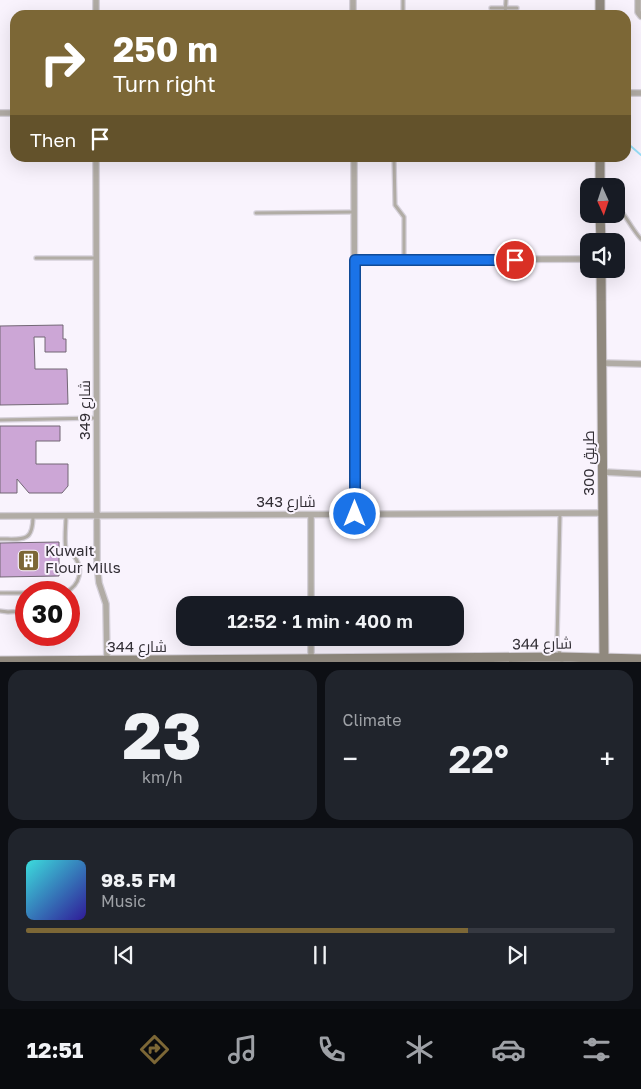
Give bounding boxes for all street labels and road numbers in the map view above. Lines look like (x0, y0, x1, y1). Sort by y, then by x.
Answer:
street label: شارع 349 (75, 380, 96, 440)
street label: طريق 300 (579, 430, 599, 496)
street label: شارع 343 (256, 492, 316, 513)
street label: شارع 344 (512, 633, 572, 656)
street label: شارع 344 (107, 637, 167, 658)

